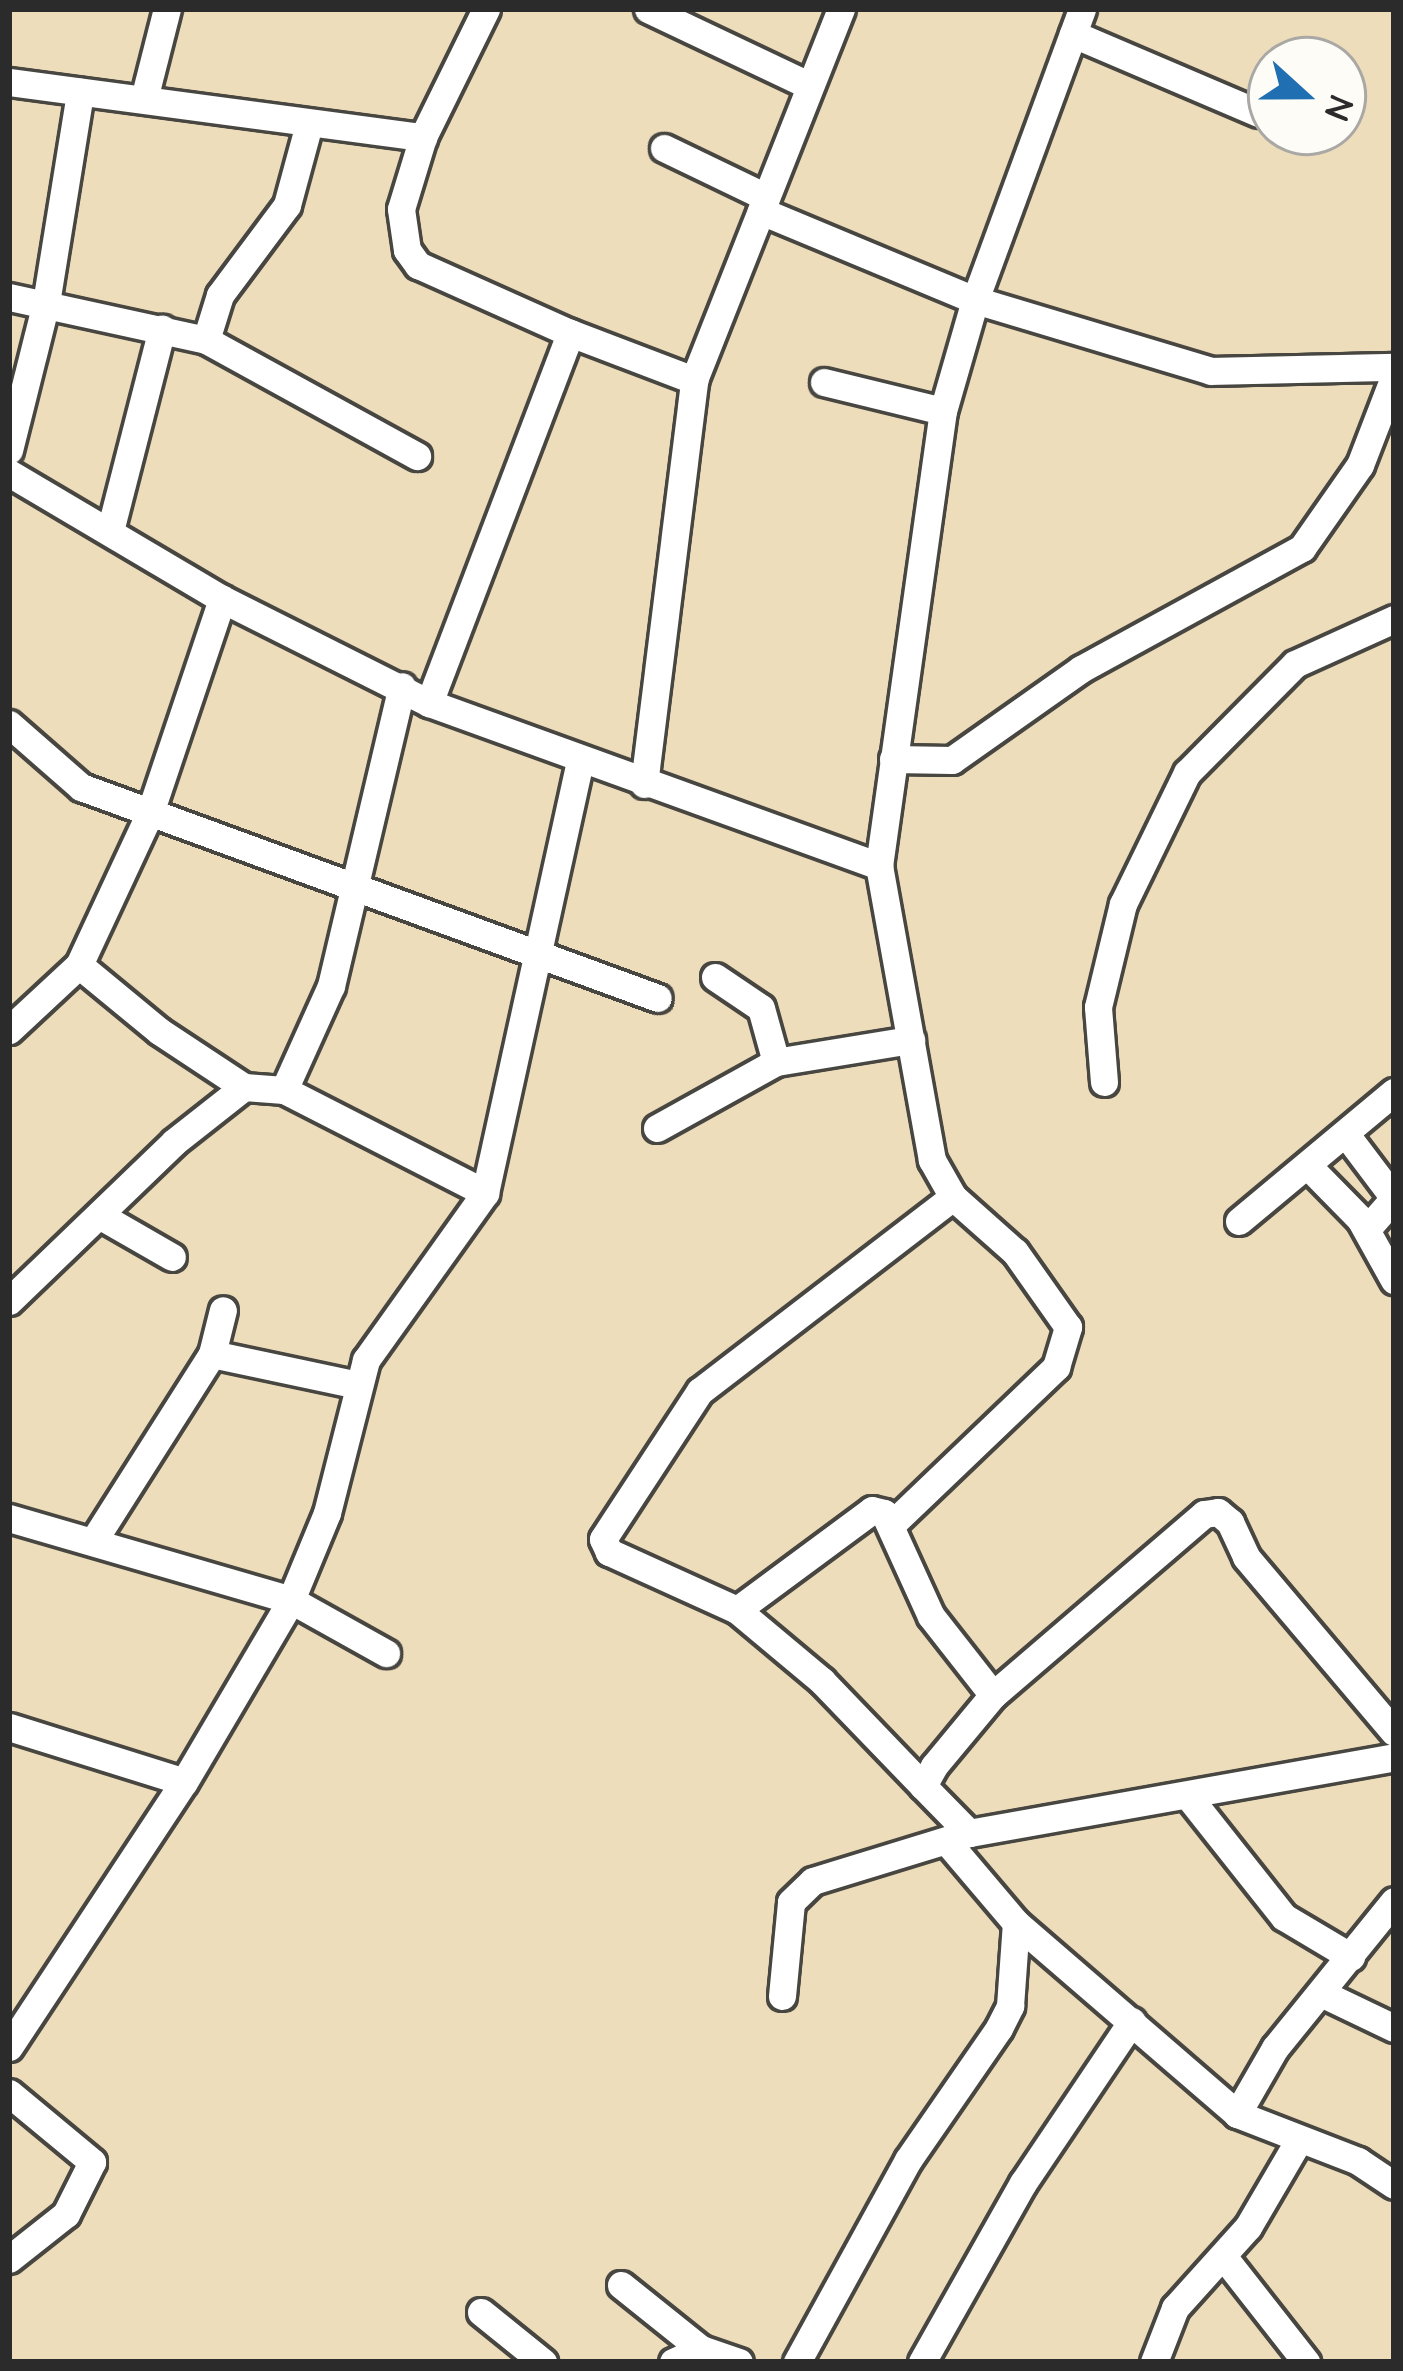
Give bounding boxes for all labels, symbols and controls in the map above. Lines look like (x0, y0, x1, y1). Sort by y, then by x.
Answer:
north arrow (1247, 36, 1367, 156)
text: N (1313, 90, 1363, 126)

